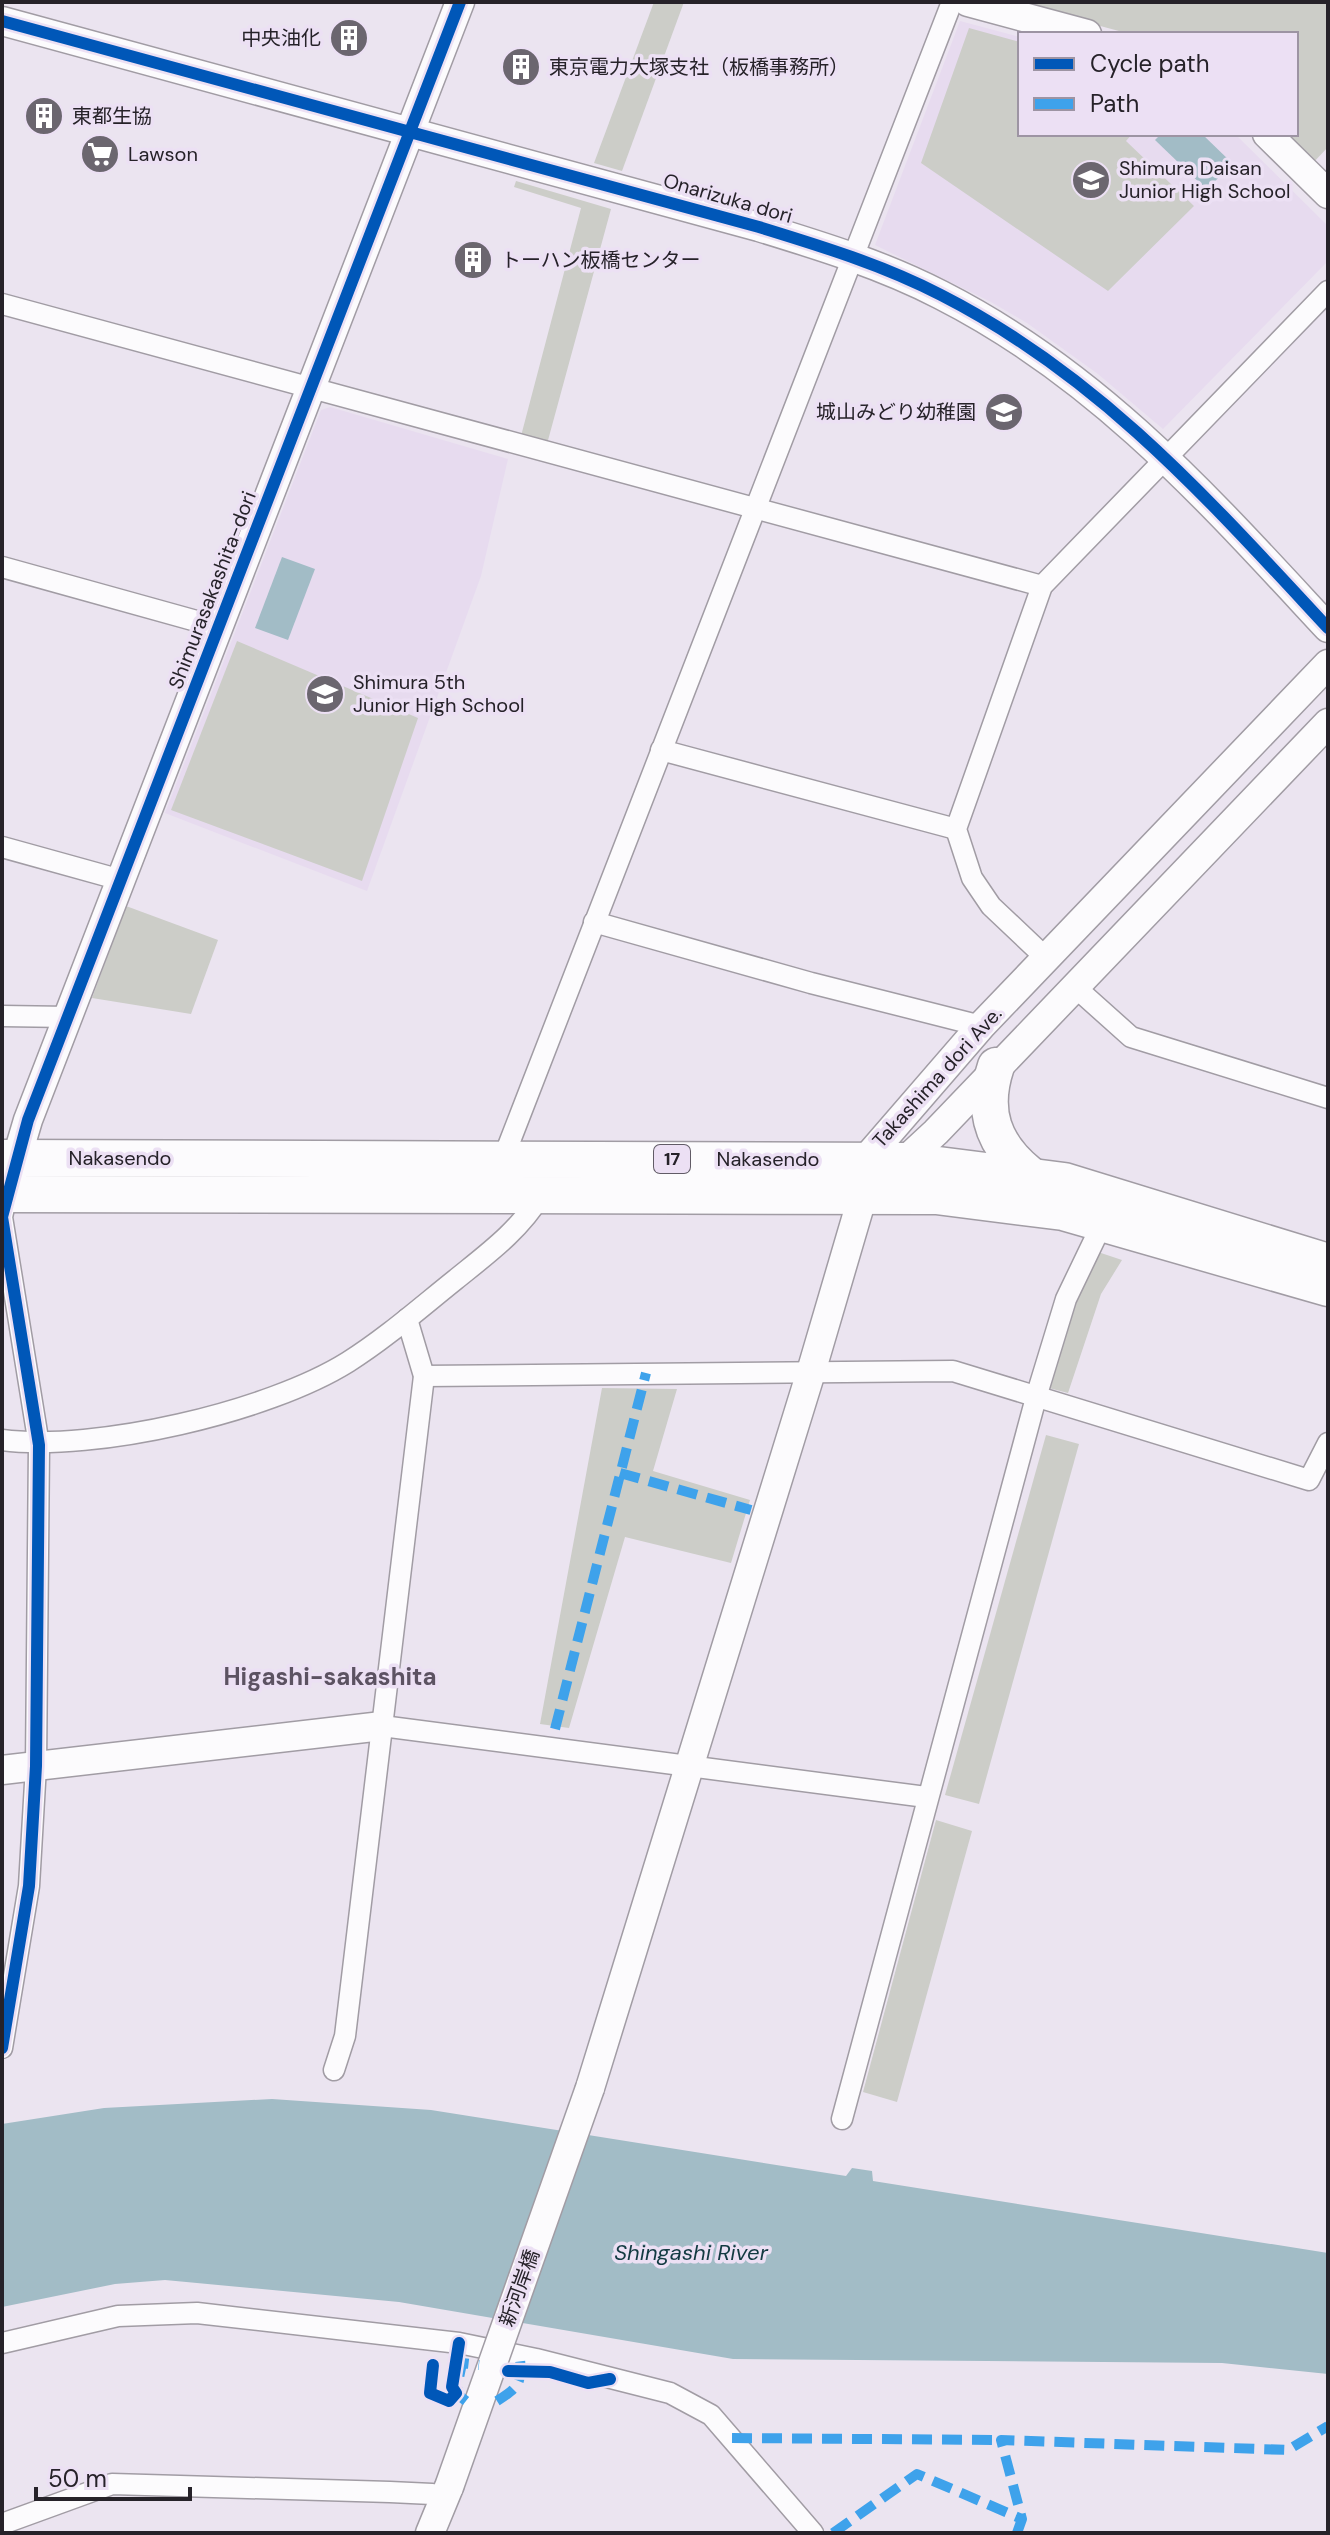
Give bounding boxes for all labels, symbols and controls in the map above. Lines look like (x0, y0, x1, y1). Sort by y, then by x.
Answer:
building icon: 中央油化 (328, 17, 370, 59)
place label: 中央油化 (241, 25, 321, 51)
legend (1018, 32, 1298, 136)
building icon: 東京電力大塚支社（板橋事務所） (500, 46, 542, 88)
text: Cycle path (1090, 48, 1209, 79)
place label: 東京電力大塚支社（板橋事務所） (549, 54, 849, 80)
text: Path (1090, 88, 1139, 119)
building icon: 東都生協 (23, 95, 65, 137)
place label: 東都生協 (72, 103, 152, 129)
supermarket icon: Lawson (79, 133, 121, 175)
place label: Lawson (128, 141, 198, 167)
place label: Shimura Daisan Junior High School (1119, 155, 1290, 204)
school or university icon: Shimura Daisan Junior High School (1070, 159, 1112, 201)
street label: Onarizuka dori (660, 167, 796, 229)
building icon: トーハン板橋センター (452, 239, 494, 281)
place label: トーハン板橋センター (501, 247, 701, 273)
school or university icon: 城山みどり幼稚園 (983, 391, 1025, 433)
place label: 城山みどり幼稚園 (816, 399, 976, 425)
street label: Shimurasakashita-dori (162, 487, 262, 693)
place label: Shimura 5th Junior High School (353, 669, 524, 718)
school or university icon: Shimura 5th Junior High School (304, 673, 346, 715)
street label: Takashima dori Ave. (867, 1001, 1007, 1153)
street label: Nakasendo (69, 1145, 171, 1171)
road number: 17 (654, 1145, 690, 1173)
street label: Nakasendo (717, 1146, 819, 1172)
district label: Higashi-sakashita (223, 1661, 437, 1692)
water label: Shingashi River (614, 2238, 769, 2267)
street label: 新河岸橋 (493, 2246, 545, 2330)
scale bar (36, 2451, 190, 2501)
text: 50 m (48, 2463, 107, 2494)

